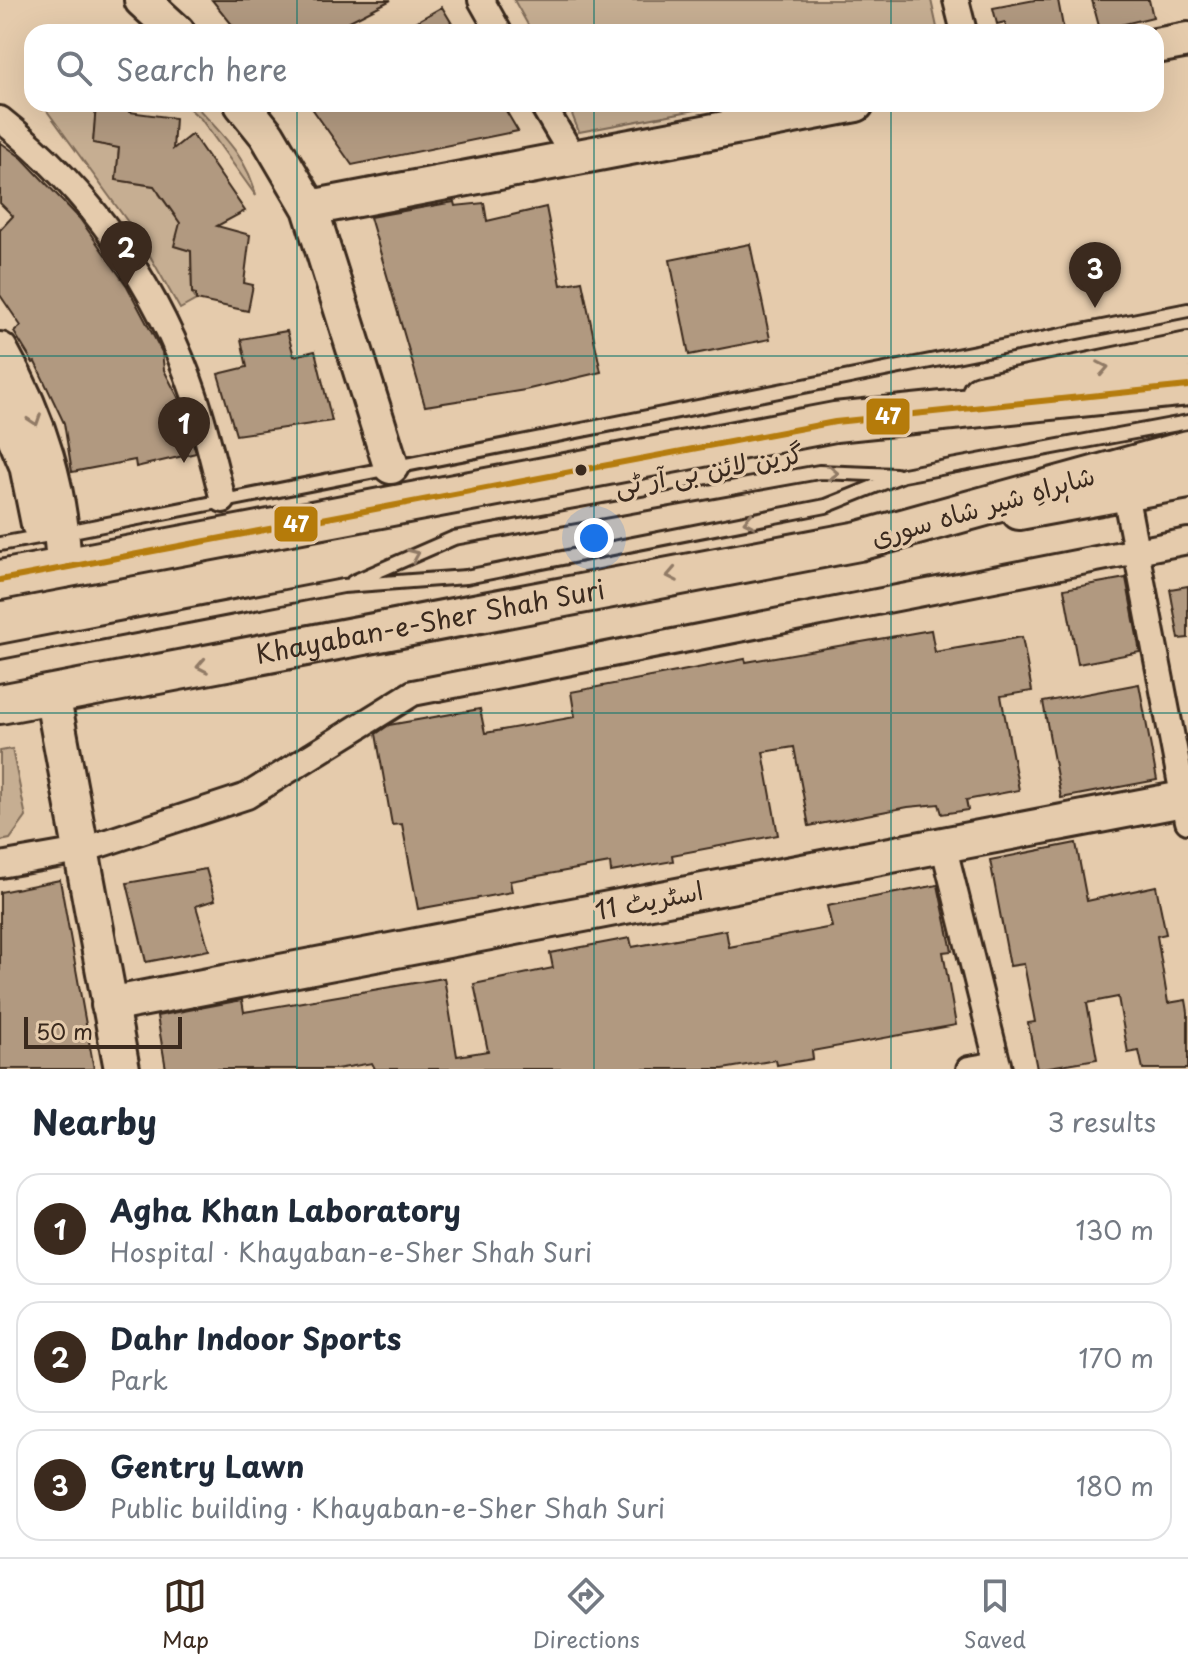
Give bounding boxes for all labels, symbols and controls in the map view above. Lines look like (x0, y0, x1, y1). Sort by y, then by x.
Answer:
search box (24, 24, 1164, 112)
icon: search (52, 46, 96, 90)
text: Search here (116, 46, 288, 91)
pin: 2 (100, 221, 152, 287)
pin: 3 (1069, 242, 1121, 308)
one-way arrow (1096, 360, 1110, 377)
pin: 1 (158, 397, 210, 463)
line badge: 47 (865, 397, 911, 436)
text: 47 (875, 398, 902, 431)
one-way arrow (25, 412, 41, 426)
street label: گرین لائن بی آر ٹی (612, 433, 806, 504)
street label: شاہراہِ شیر شاہ سوری (866, 455, 1099, 558)
unlabelled marker (573, 462, 589, 478)
one-way arrow (827, 464, 840, 481)
line badge: 47 (273, 505, 319, 543)
text: 47 (283, 506, 310, 539)
one-way arrow (743, 512, 756, 529)
your location (574, 518, 614, 558)
one-way arrow (406, 549, 421, 565)
one-way arrow (666, 566, 679, 583)
street label: Khayaban-e-Sher Shah Suri (252, 569, 608, 673)
one-way arrow (195, 656, 209, 673)
street label: اسٹریٹ 11 (591, 870, 706, 929)
scale bar (24, 1013, 182, 1049)
text: 50 m (36, 1014, 93, 1047)
text: Nearby (32, 1095, 157, 1147)
text: 3 results (1048, 1102, 1156, 1141)
text: Agha Khan Laboratory (110, 1187, 461, 1232)
text: 1 (54, 1210, 66, 1249)
text: 130 m (1075, 1210, 1154, 1249)
text: Hospital · Khayaban-e-Sher Shah Suri (110, 1232, 592, 1271)
text: Dahr Indoor Sports (110, 1315, 401, 1360)
text: 2 (51, 1338, 69, 1377)
text: 170 m (1079, 1338, 1154, 1377)
text: Park (110, 1360, 168, 1399)
text: Gentry Lawn (110, 1443, 304, 1488)
text: 3 (51, 1466, 69, 1505)
text: 180 m (1076, 1466, 1154, 1505)
text: Public building · Khayaban-e-Sher Shah Suri (110, 1488, 665, 1527)
tab: Map (162, 1574, 209, 1655)
tab: Directions (533, 1574, 640, 1655)
tab: Saved (964, 1574, 1026, 1655)

